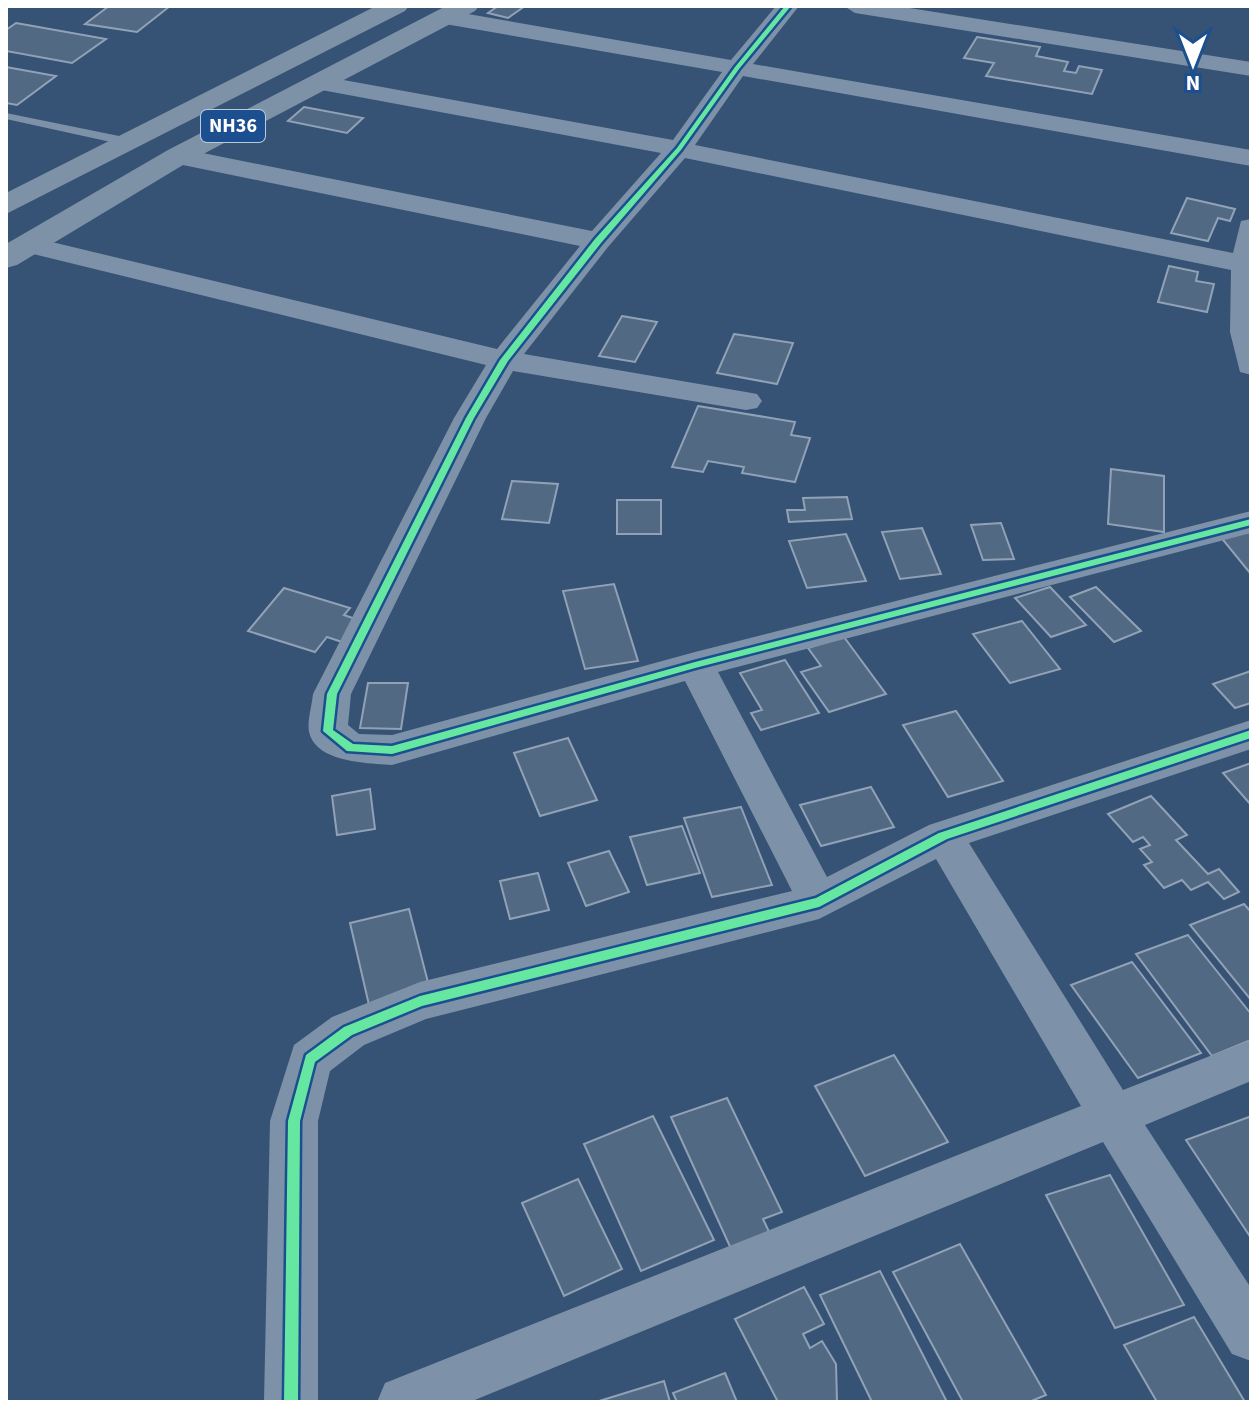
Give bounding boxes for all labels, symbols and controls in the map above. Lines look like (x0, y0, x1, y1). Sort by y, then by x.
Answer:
north arrow (1153, 24, 1233, 104)
text: N (1186, 67, 1200, 99)
road number: NH36 (201, 110, 265, 142)

